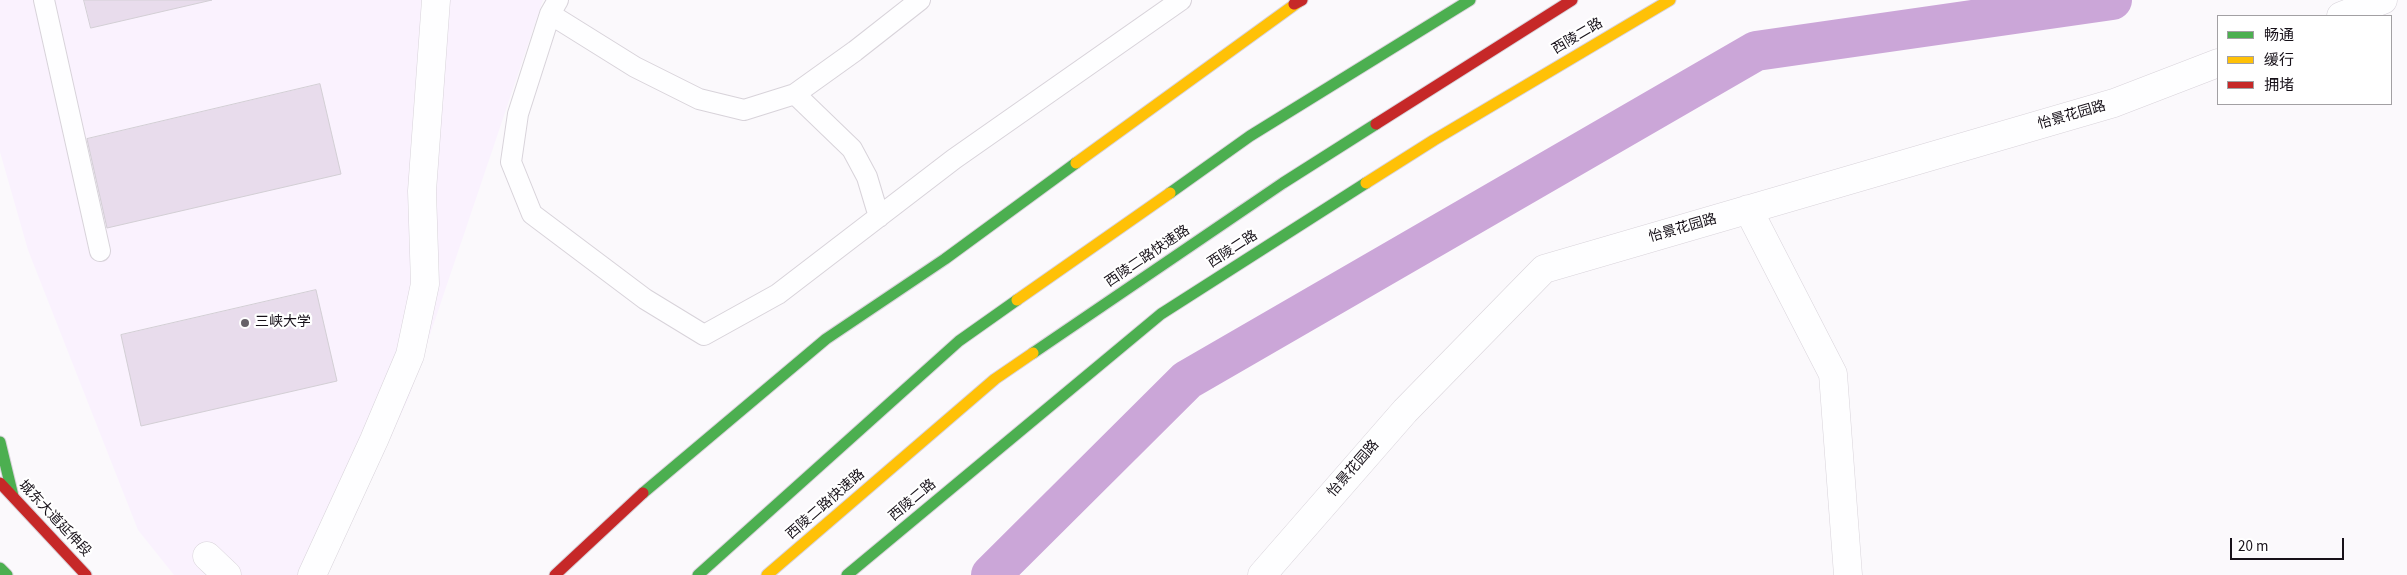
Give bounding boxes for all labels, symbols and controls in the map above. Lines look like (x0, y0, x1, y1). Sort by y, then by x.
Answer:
street label: 西陵二路 (1550, 15, 1606, 59)
legend (2217, 15, 2392, 105)
text: 畅通 (2264, 25, 2294, 46)
text: 缓行 (2264, 50, 2294, 71)
text: 拥堵 (2264, 75, 2294, 96)
street label: 怡景花园路 (2036, 98, 2108, 134)
street label: 怡景花园路 (1647, 211, 1719, 247)
street label: 西陵二路快速路 (1103, 223, 1193, 291)
street label: 西陵二路 (1205, 228, 1261, 272)
place label: 三峡大学 (255, 315, 311, 331)
marker: 三峡大学 (239, 317, 251, 329)
street label: 怡景花园路 (1325, 437, 1383, 501)
street label: 西陵二路快速路 (784, 467, 868, 543)
street label: 城东大道延伸段 (14, 477, 94, 561)
street label: 西陵二路 (886, 477, 940, 525)
scale bar (2232, 528, 2346, 560)
text: 20 m (2238, 536, 2268, 557)

